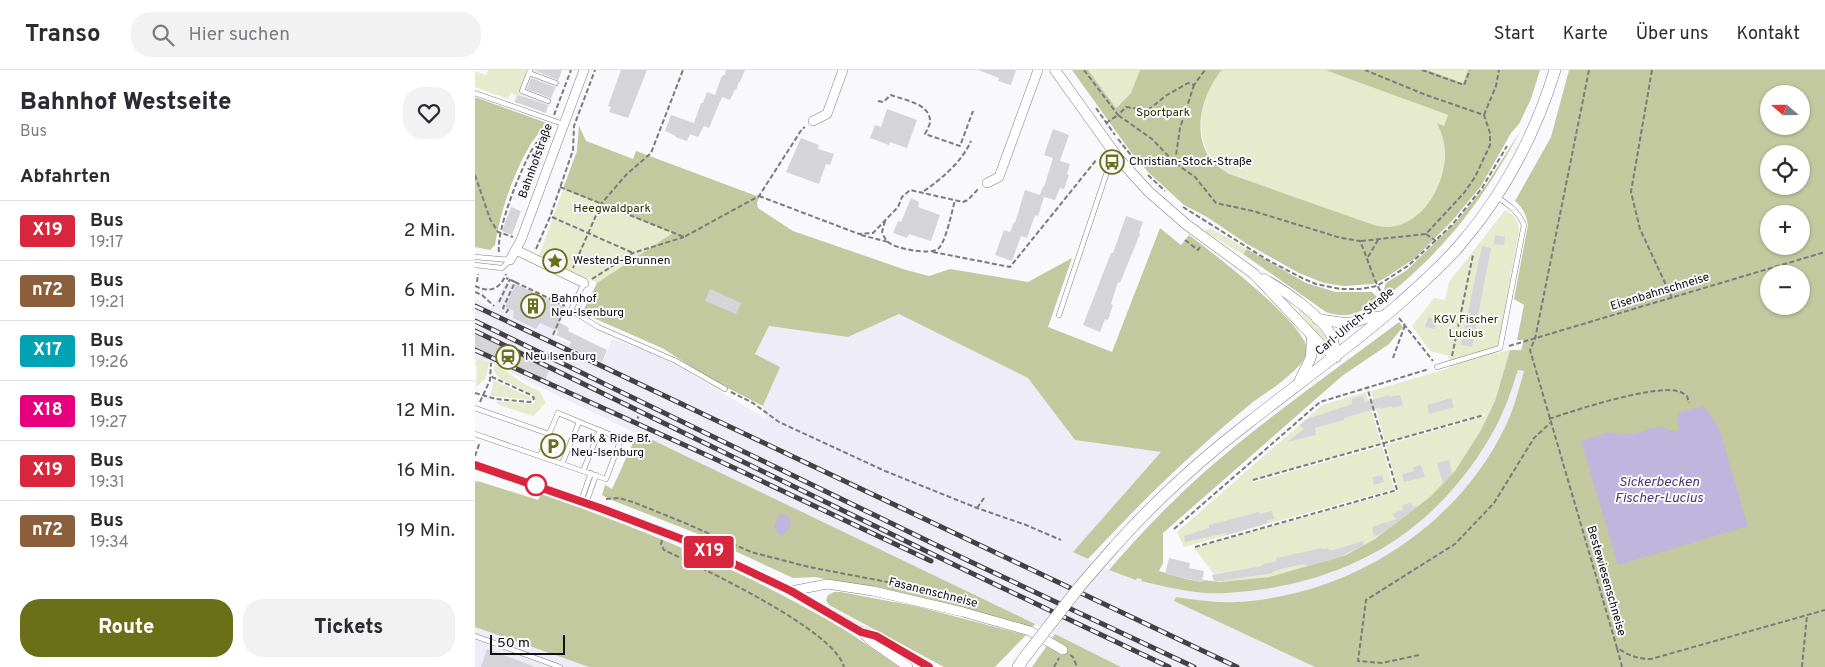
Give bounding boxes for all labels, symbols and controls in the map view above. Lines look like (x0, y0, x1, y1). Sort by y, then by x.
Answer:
search box (131, 12, 481, 57)
text: Transo (25, 20, 101, 50)
icon: search (149, 21, 177, 49)
text: Hier suchen (189, 23, 290, 47)
text: Start (1494, 23, 1535, 46)
text: Karte (1563, 23, 1608, 46)
text: Über uns (1636, 23, 1708, 46)
text: Kontakt (1736, 23, 1800, 46)
north arrow (1760, 85, 1810, 135)
map controls (1760, 85, 1810, 315)
button: heart (403, 87, 455, 139)
text: Bahnhof Westseite (20, 88, 231, 118)
park label: Sportpark (1136, 105, 1190, 121)
street label: Bahnhofstraße (515, 121, 557, 201)
text: Bus (20, 122, 47, 142)
button: locate (1760, 145, 1810, 195)
bus stop icon: Christian-Stock-Straße (1099, 149, 1125, 175)
place label: Christian-Stock-Straße (1129, 154, 1252, 170)
text: Abfahrten (20, 165, 110, 189)
park label: Heegwaldpark (573, 201, 651, 217)
button: + (1760, 205, 1810, 255)
text: Bus (90, 209, 124, 233)
text: X19 (32, 219, 63, 242)
text: 2 Min. (404, 219, 455, 243)
text: 19:17 (90, 233, 123, 253)
place icon: Westend-Brunnen (542, 248, 568, 274)
place label: Westend-Brunnen (573, 253, 670, 269)
button: − (1760, 265, 1810, 315)
text: Bus (90, 269, 124, 293)
street label: Eisenbahnschneise (1609, 269, 1711, 315)
text: n72 (32, 279, 63, 302)
text: 6 Min. (404, 279, 455, 303)
street label: Carl-Ulrich-Straße (1312, 284, 1398, 360)
place label: Bahnhof Neu-Isenburg (551, 291, 624, 321)
text: 19:21 (90, 293, 125, 313)
building icon: Bahnhof Neu-Isenburg (520, 293, 546, 319)
park label: KGV Fischer Lucius (1434, 312, 1499, 342)
text: Bus (90, 329, 124, 353)
text: X17 (33, 339, 62, 362)
text: 11 Min. (401, 339, 455, 363)
station icon: Neu Isenburg (495, 344, 521, 370)
place label: Neu Isenburg (525, 349, 596, 365)
text: 19:26 (90, 353, 128, 373)
text: Bus (90, 389, 124, 413)
text: X18 (32, 399, 63, 422)
text: 12 Min. (397, 399, 455, 423)
text: 19:27 (90, 413, 127, 433)
place label: Park & Ride Bf. Neu-Isenburg (571, 431, 651, 461)
parking icon: Park & Ride Bf. Neu-Isenburg (540, 433, 566, 459)
text: Bus (90, 449, 124, 473)
text: X19 (32, 459, 63, 482)
text: 16 Min. (397, 459, 455, 483)
text: 19:31 (90, 473, 125, 493)
unlabelled marker (525, 474, 547, 496)
water label: Sickerbecken Fischer-Lucius (1615, 474, 1704, 507)
text: Bus (90, 509, 124, 533)
text: n72 (32, 519, 63, 542)
text: 19 Min. (397, 519, 455, 543)
street label: Bestewiesenschneise (1583, 524, 1629, 638)
text: 19:34 (90, 533, 129, 553)
line badge: X19 (680, 536, 738, 568)
text: X19 (694, 540, 724, 563)
street label: Fasanenschneise (887, 574, 979, 612)
button: Route (20, 599, 233, 657)
button: Tickets (243, 599, 455, 657)
scale bar (490, 632, 565, 655)
text: 50 m (497, 635, 530, 652)

